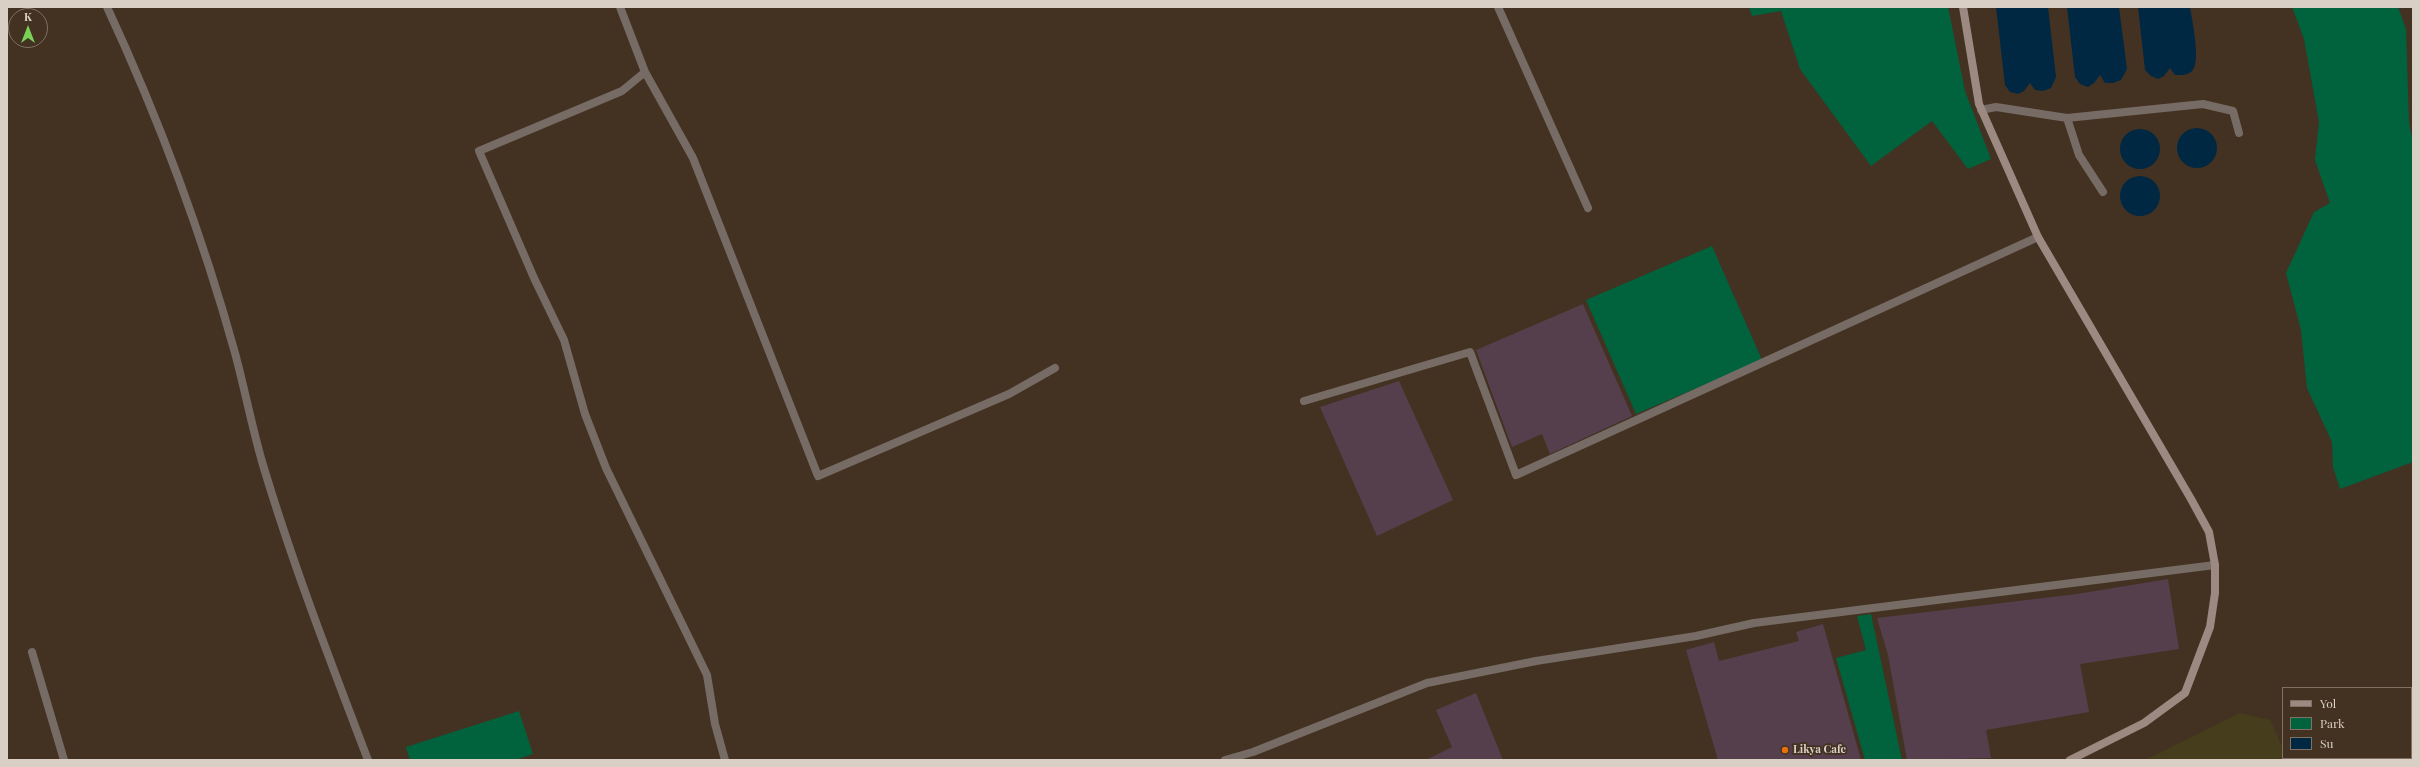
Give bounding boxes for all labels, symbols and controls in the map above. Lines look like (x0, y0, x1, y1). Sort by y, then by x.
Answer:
north arrow (8, 8, 48, 48)
text: K (24, 9, 32, 24)
legend (2282, 687, 2412, 759)
text: Yol (2320, 695, 2336, 711)
text: Park (2320, 715, 2345, 731)
text: Su (2320, 735, 2333, 751)
place label: Likya Cafe (1793, 743, 1846, 757)
marker: Likya Cafe (1780, 745, 1790, 755)

